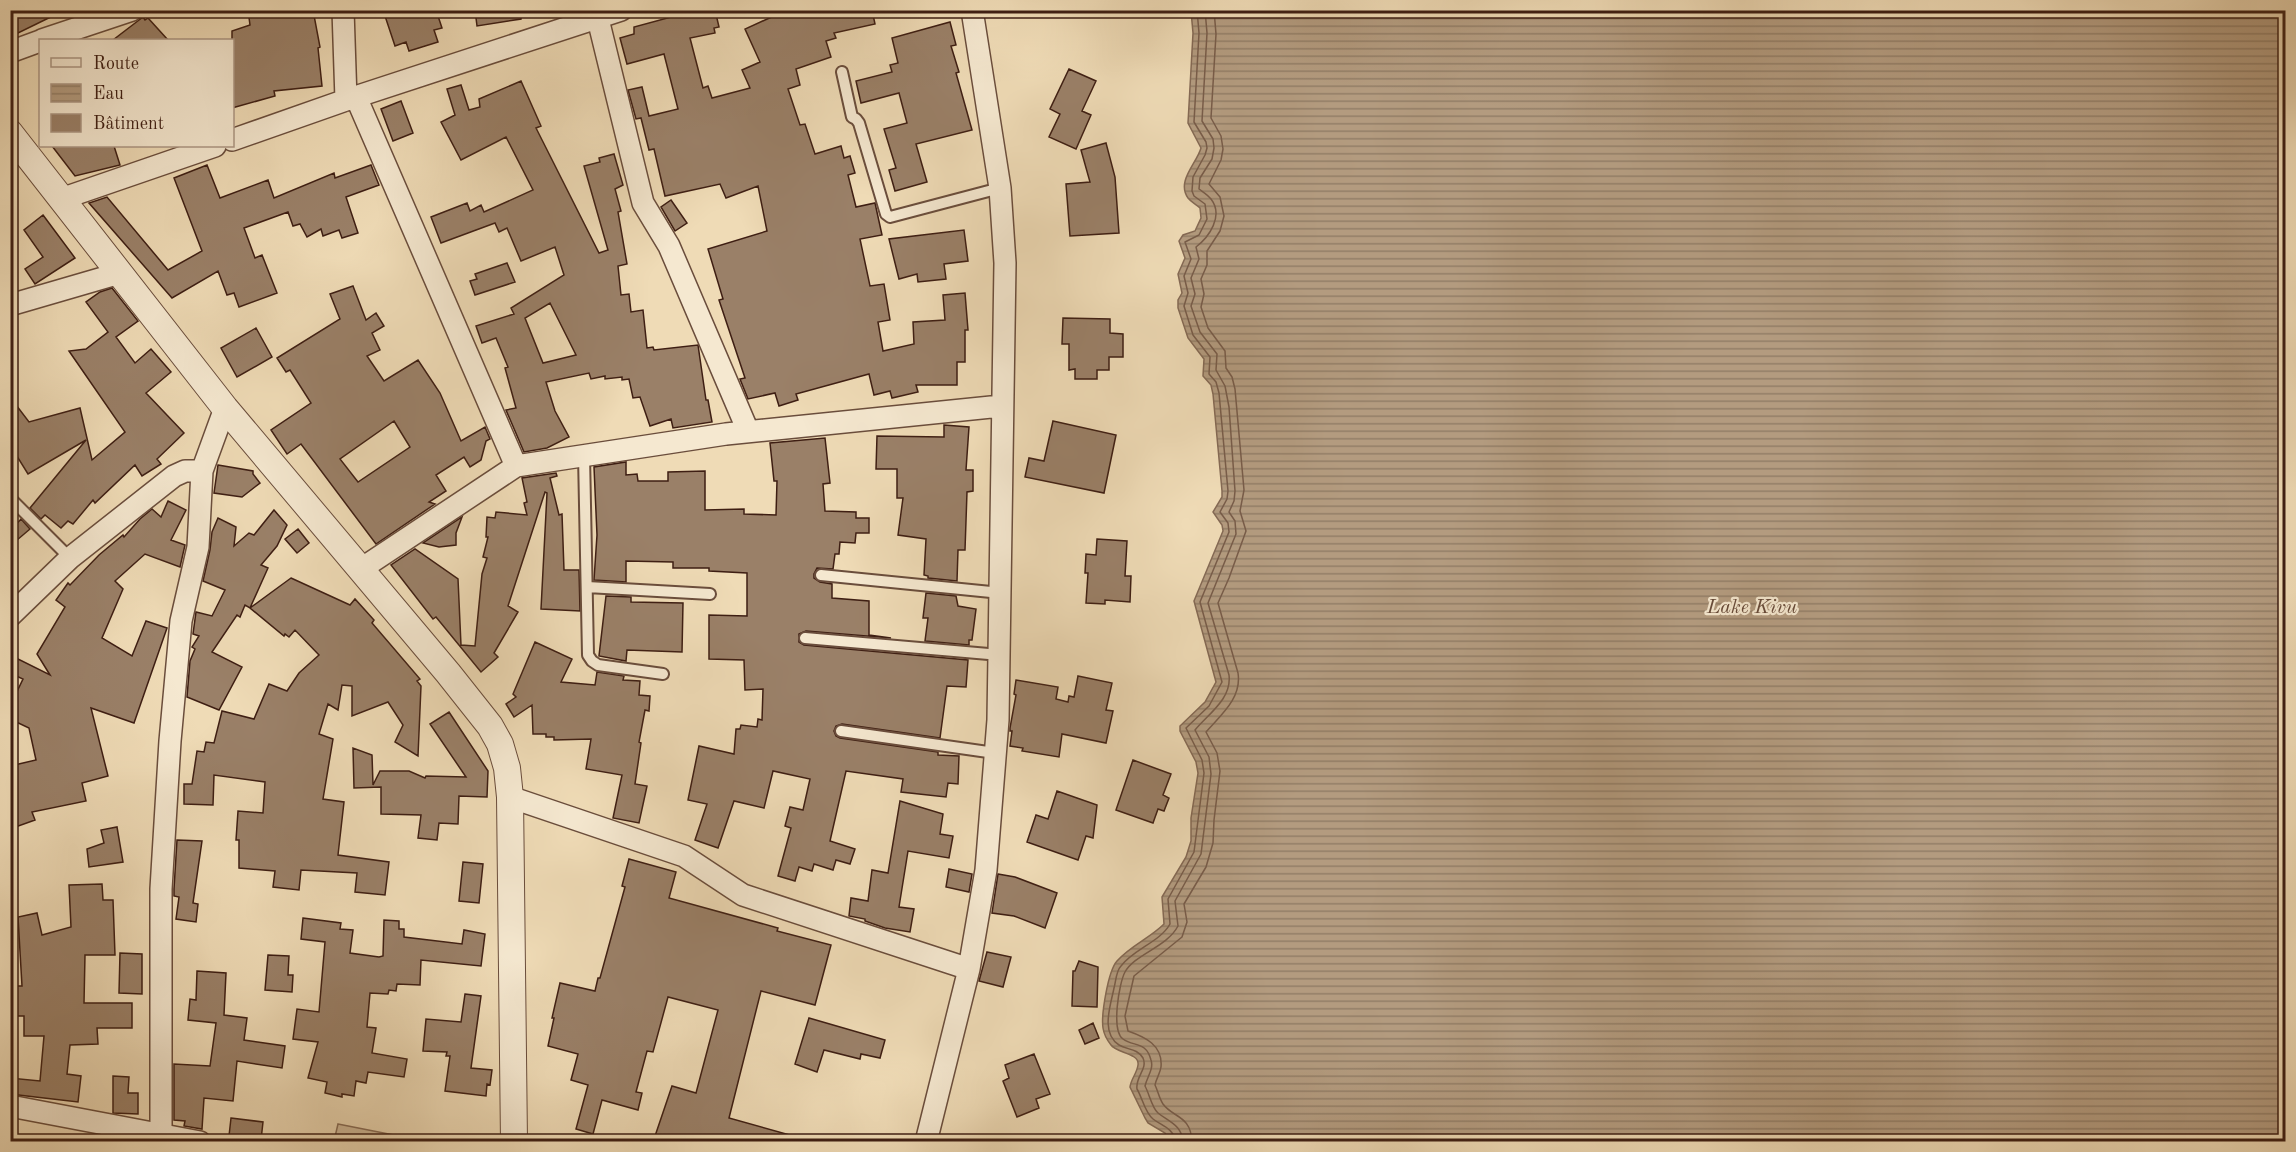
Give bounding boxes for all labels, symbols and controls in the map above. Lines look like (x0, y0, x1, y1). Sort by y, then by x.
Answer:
legend (39, 39, 234, 147)
text: Route (93, 55, 139, 73)
text: Eau (93, 85, 124, 103)
text: Bâtiment (93, 115, 164, 133)
water label: Lake Kivu (1706, 598, 1797, 618)

